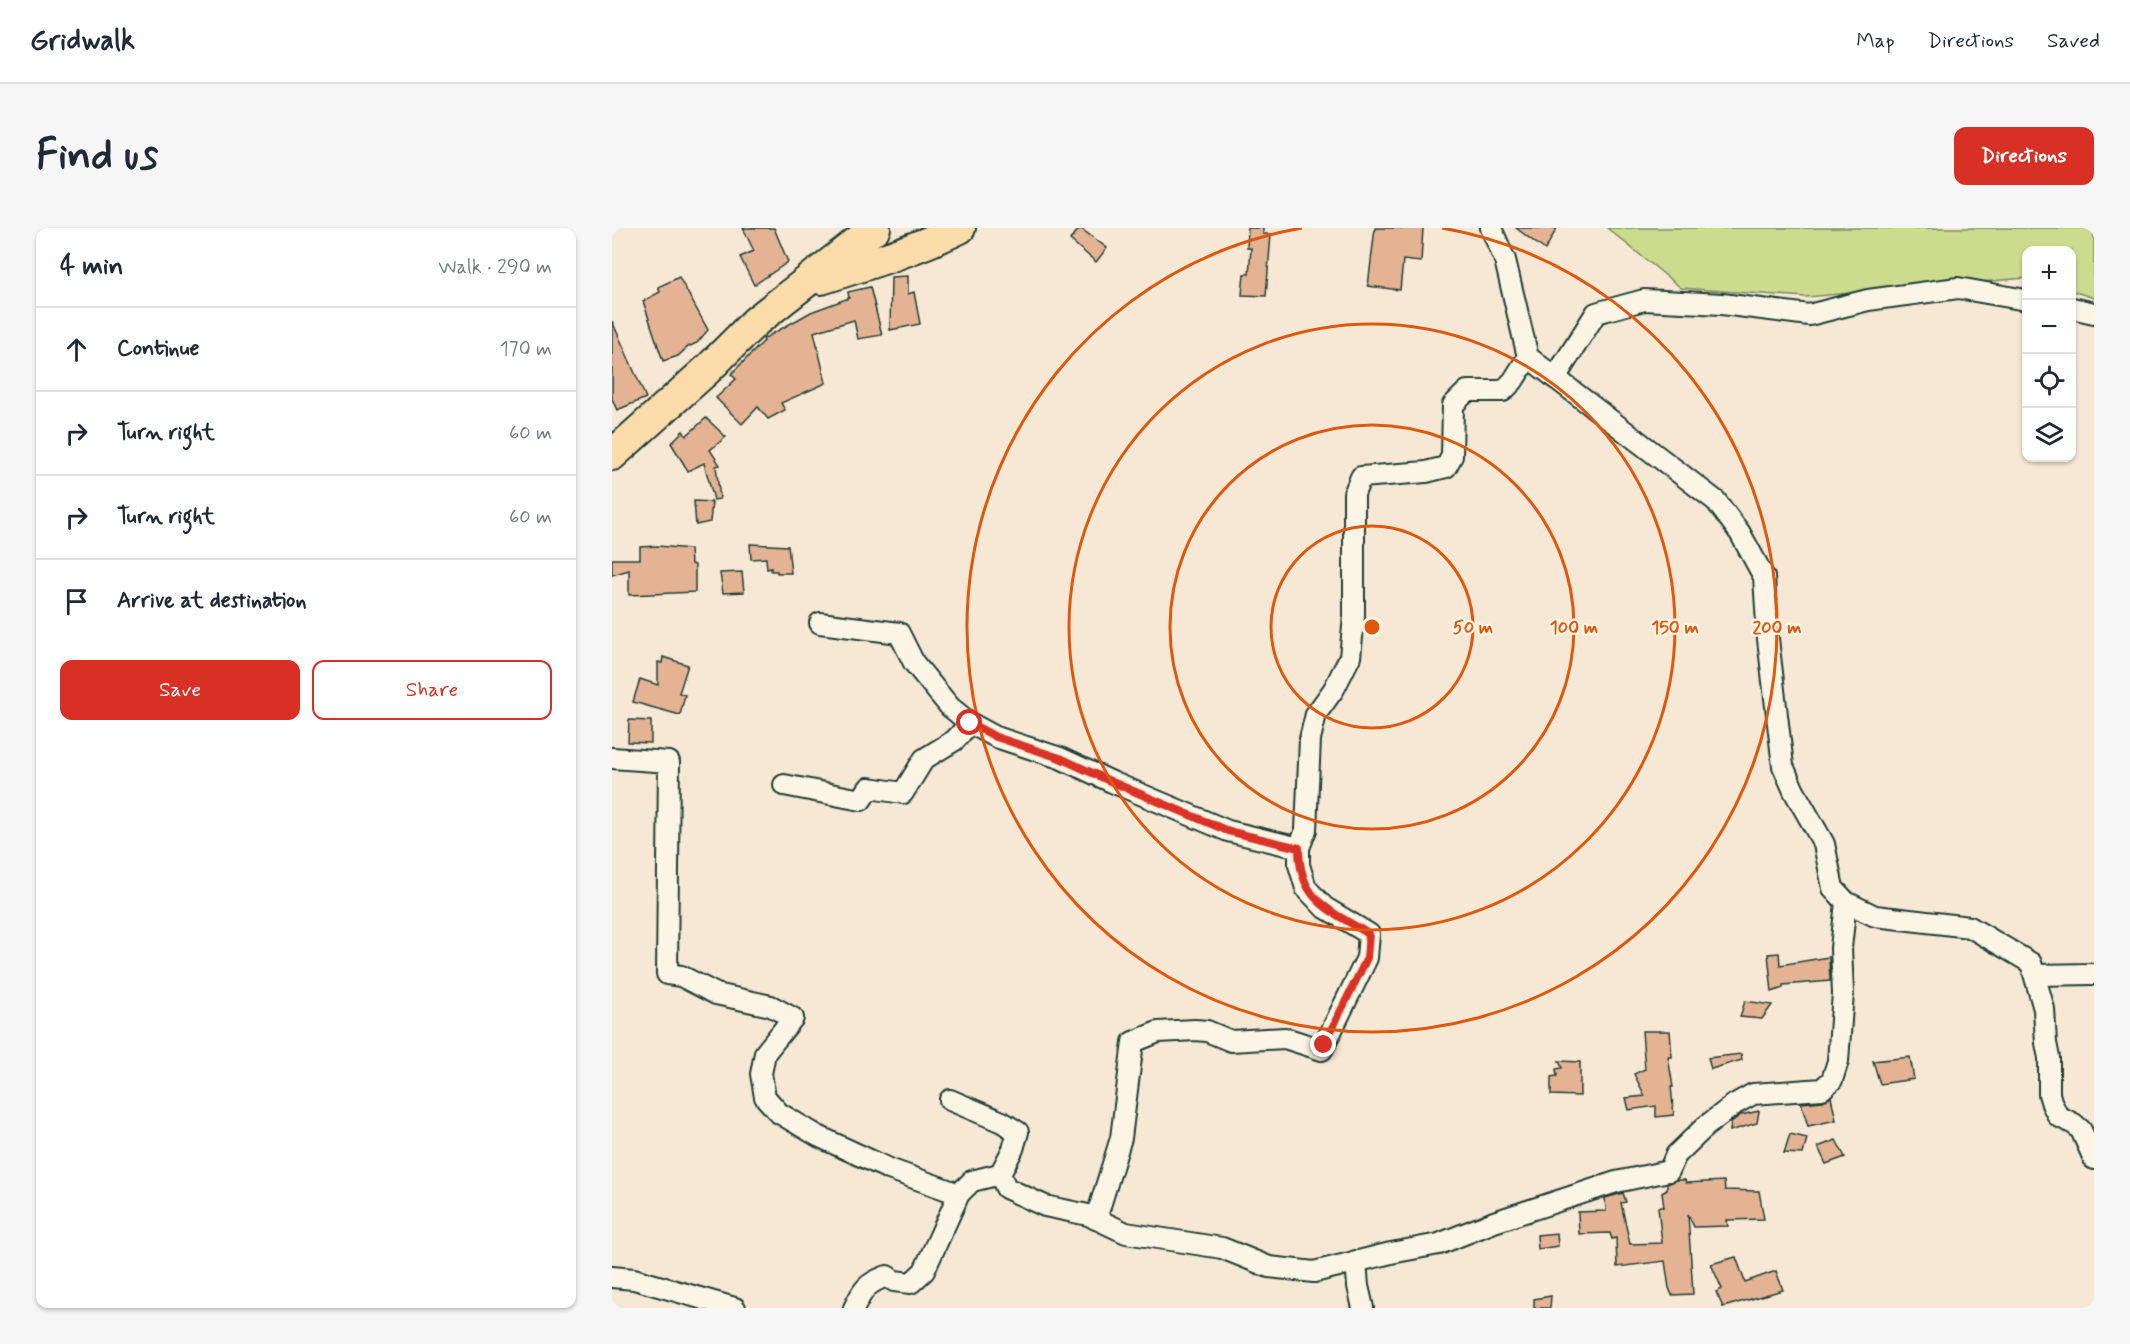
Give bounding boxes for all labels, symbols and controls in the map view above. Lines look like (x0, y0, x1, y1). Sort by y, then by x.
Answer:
text: Gridwalk (30, 23, 135, 60)
text: Map (1856, 27, 1895, 55)
text: Directions (1928, 27, 2014, 55)
text: Saved (2047, 27, 2100, 55)
button: Directions (1954, 127, 2094, 185)
text: Find us (36, 129, 158, 184)
map controls (2022, 246, 2076, 462)
button: + (2022, 246, 2076, 300)
text: 4 min (60, 250, 123, 284)
text: Walk · 290 m (438, 254, 552, 281)
button: − (2022, 300, 2076, 354)
icon: ahead (60, 333, 93, 366)
text: Continue (117, 335, 199, 363)
text: 170 m (500, 336, 552, 363)
button: locate (2022, 354, 2076, 408)
button: layers (2022, 408, 2076, 462)
icon: right (60, 417, 93, 450)
text: Turn right (117, 419, 215, 447)
text: 60 m (509, 420, 552, 447)
icon: right (60, 501, 93, 534)
text: Turn right (117, 503, 215, 531)
text: 60 m (509, 504, 552, 531)
icon: arrive (60, 585, 93, 618)
text: Arrive at destination (117, 587, 307, 615)
text: 50 m (1453, 616, 1493, 640)
text: 100 m (1550, 616, 1598, 640)
text: 150 m (1651, 616, 1699, 640)
text: 200 m (1752, 616, 1802, 640)
centre of rings (1362, 617, 1382, 637)
button: Save (60, 660, 300, 720)
button: Share (312, 660, 552, 720)
route start (956, 709, 982, 735)
route end (1310, 1031, 1336, 1057)

